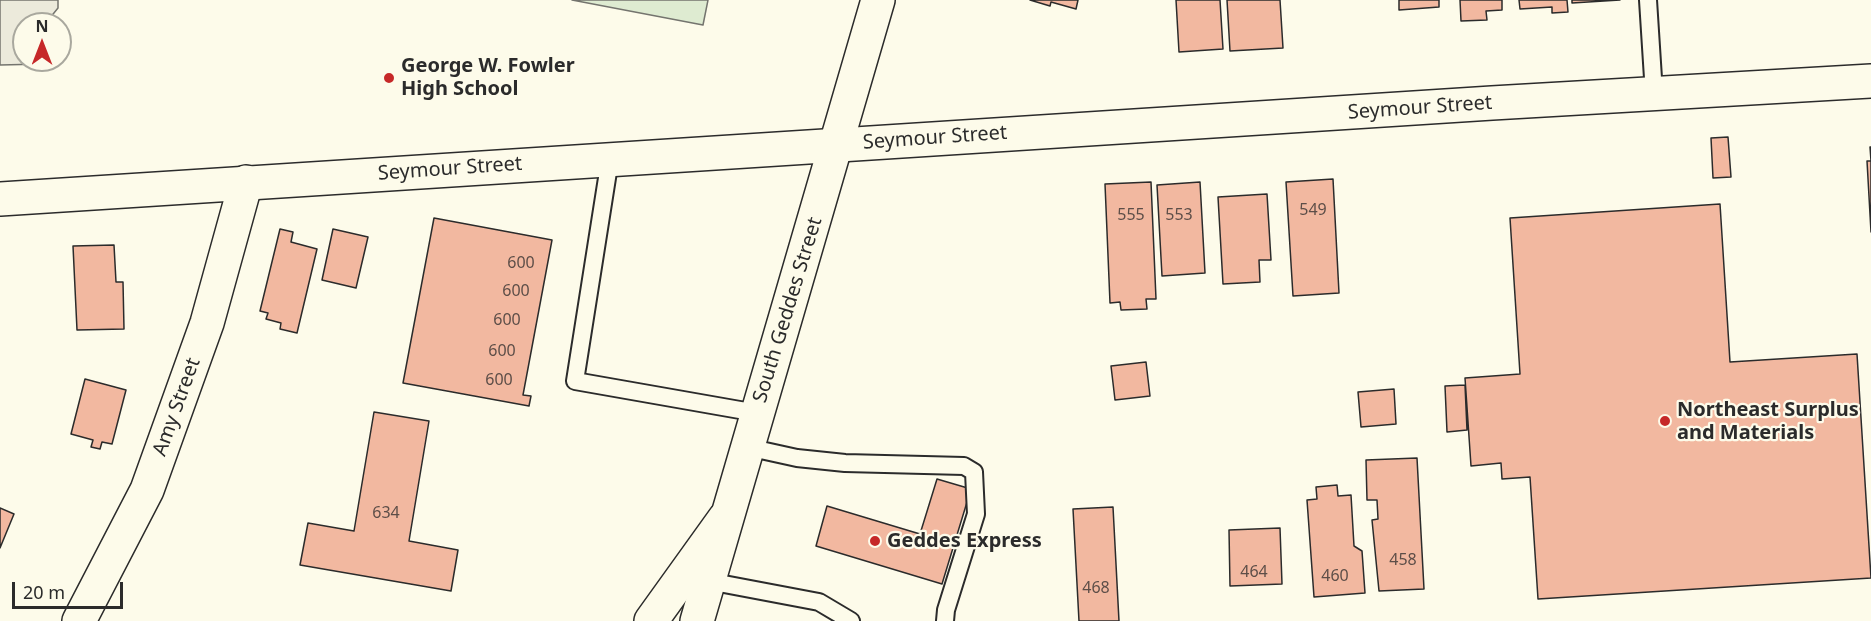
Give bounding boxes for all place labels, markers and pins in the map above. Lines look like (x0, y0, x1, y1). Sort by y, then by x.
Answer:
place label: George W. Fowler High School (401, 54, 575, 101)
marker: George W. Fowler High School (382, 71, 396, 85)
place label: Northeast Surplus and Materials (1677, 398, 1859, 445)
marker: Northeast Surplus and Materials (1658, 414, 1672, 428)
place label: Geddes Express (887, 529, 1042, 553)
marker: Geddes Express (868, 534, 882, 548)

